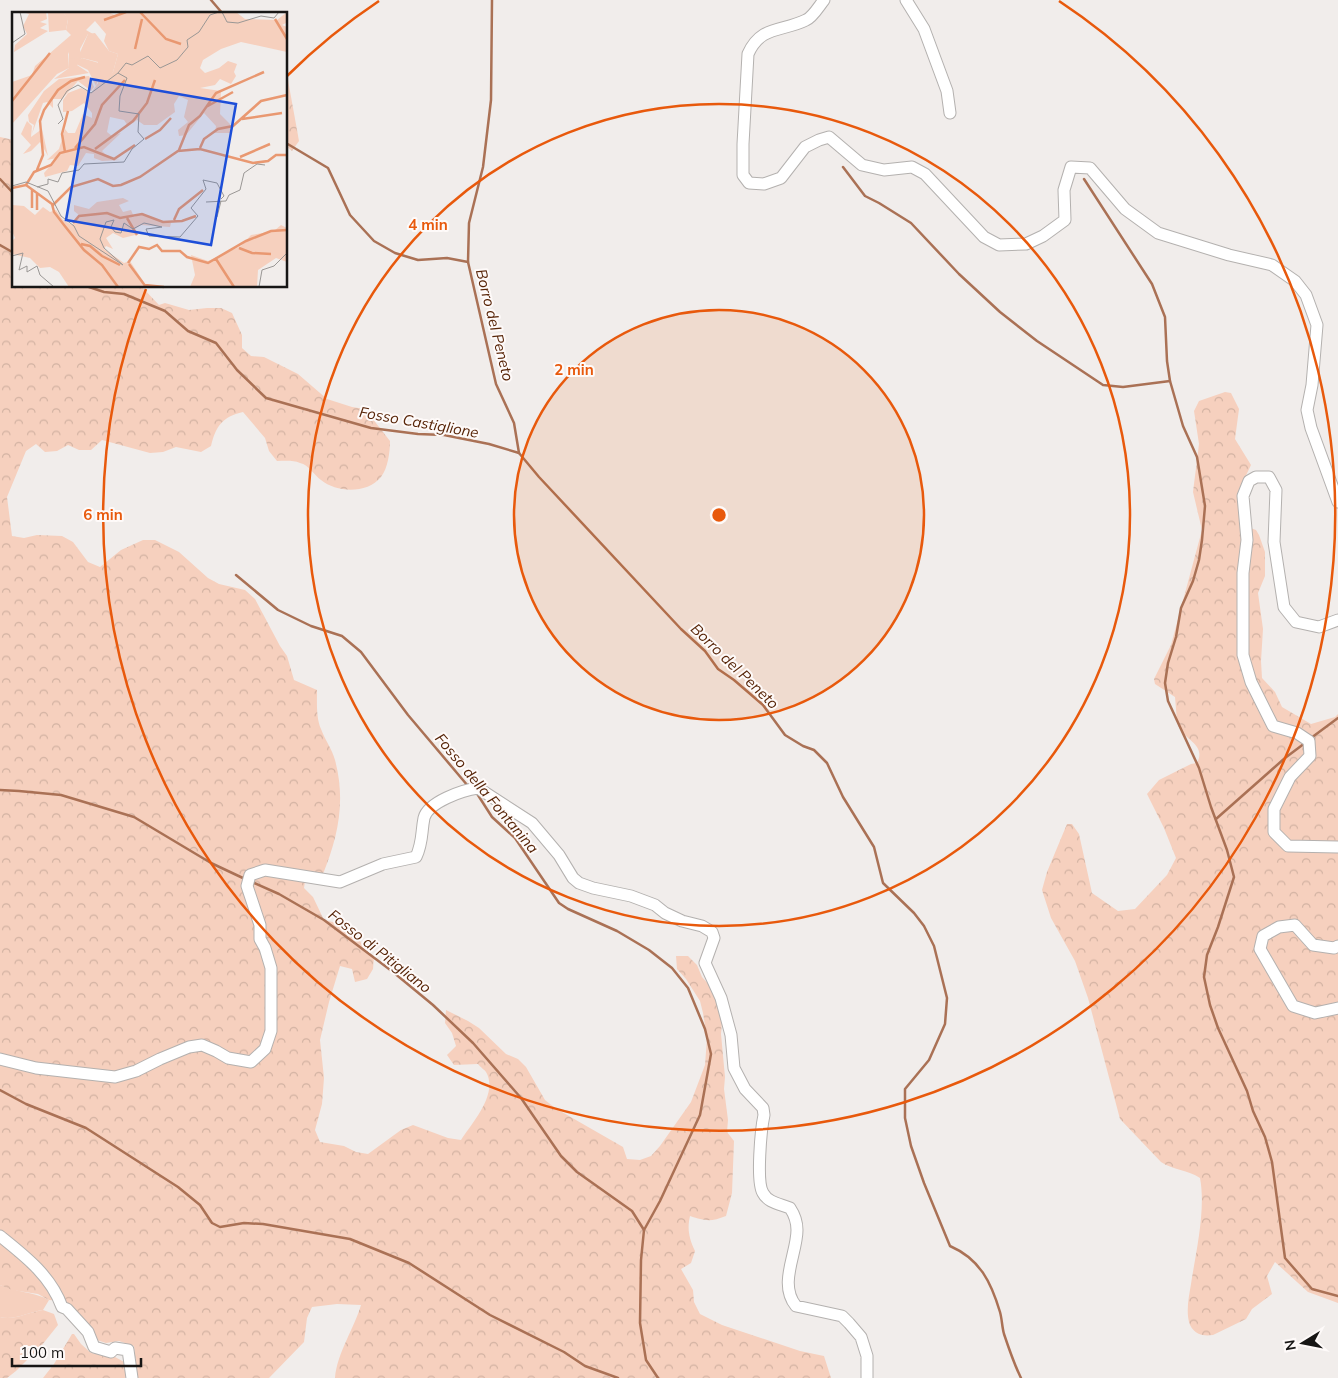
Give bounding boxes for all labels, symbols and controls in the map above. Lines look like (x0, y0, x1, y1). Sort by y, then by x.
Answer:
inset map (12, 12, 288, 288)
text: 4 min (408, 215, 448, 234)
water label: Borro del Peneto (472, 267, 518, 383)
text: 2 min (554, 360, 594, 379)
water label: Fosso Castiglione (358, 402, 480, 442)
text: 6 min (83, 505, 123, 524)
centre of rings (710, 506, 728, 524)
water label: Borro del Peneto (687, 619, 783, 713)
water label: Fosso della Fontanina (431, 729, 543, 857)
water label: Fosso di Pitigliano (325, 905, 436, 997)
north arrow (1278, 1318, 1328, 1368)
scale bar (12, 1336, 141, 1368)
text: N (1280, 1338, 1300, 1352)
text: 100 m (20, 1343, 64, 1362)

